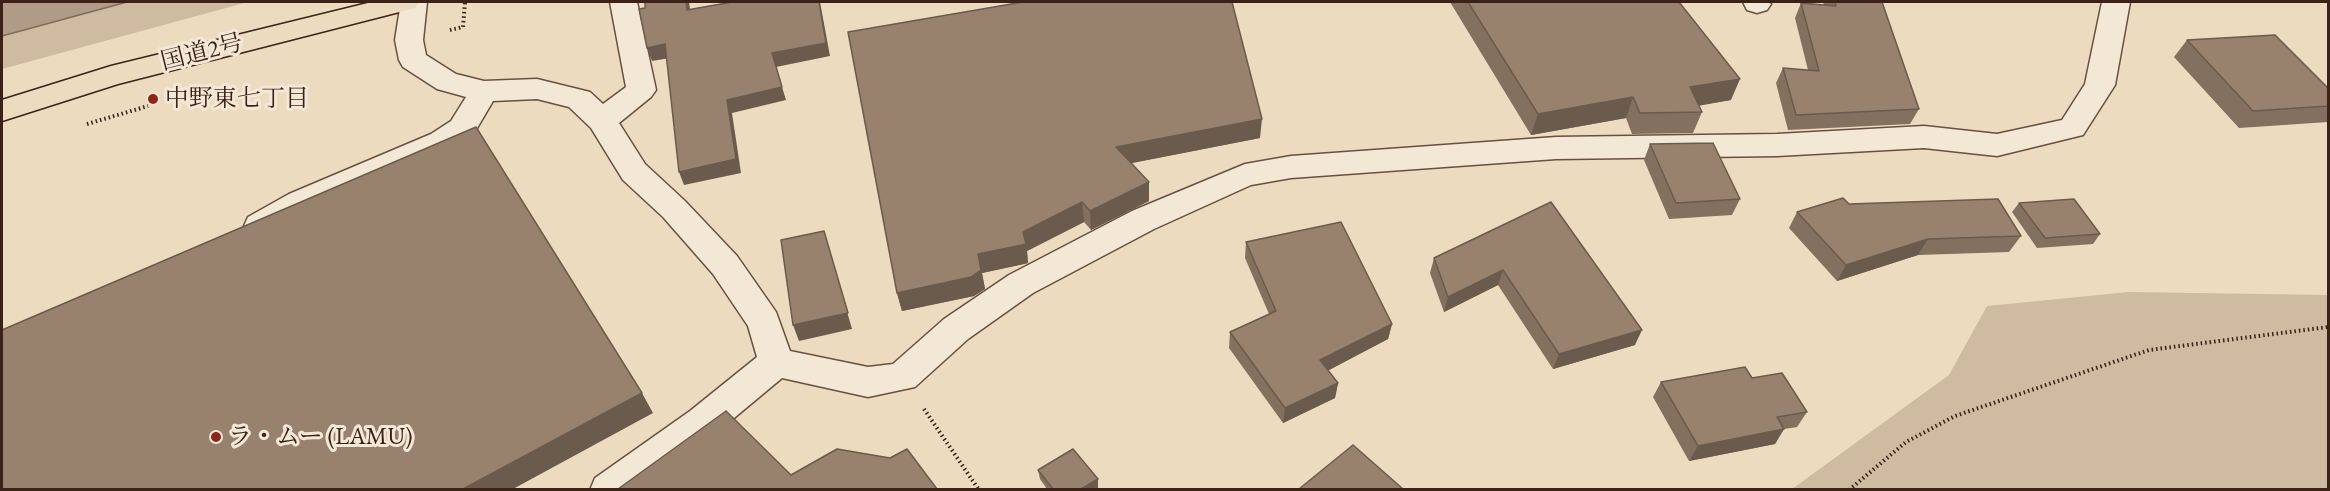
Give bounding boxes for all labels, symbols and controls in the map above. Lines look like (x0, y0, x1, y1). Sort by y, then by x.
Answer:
street label: 国道2号 (158, 29, 246, 77)
place label: 中野東七丁目 (165, 85, 309, 113)
marker: 中野東七丁目 (146, 92, 160, 106)
place label: ラ・ムー (LAMU) (228, 423, 413, 451)
marker: ラ・ムー (LAMU) (209, 430, 223, 444)

